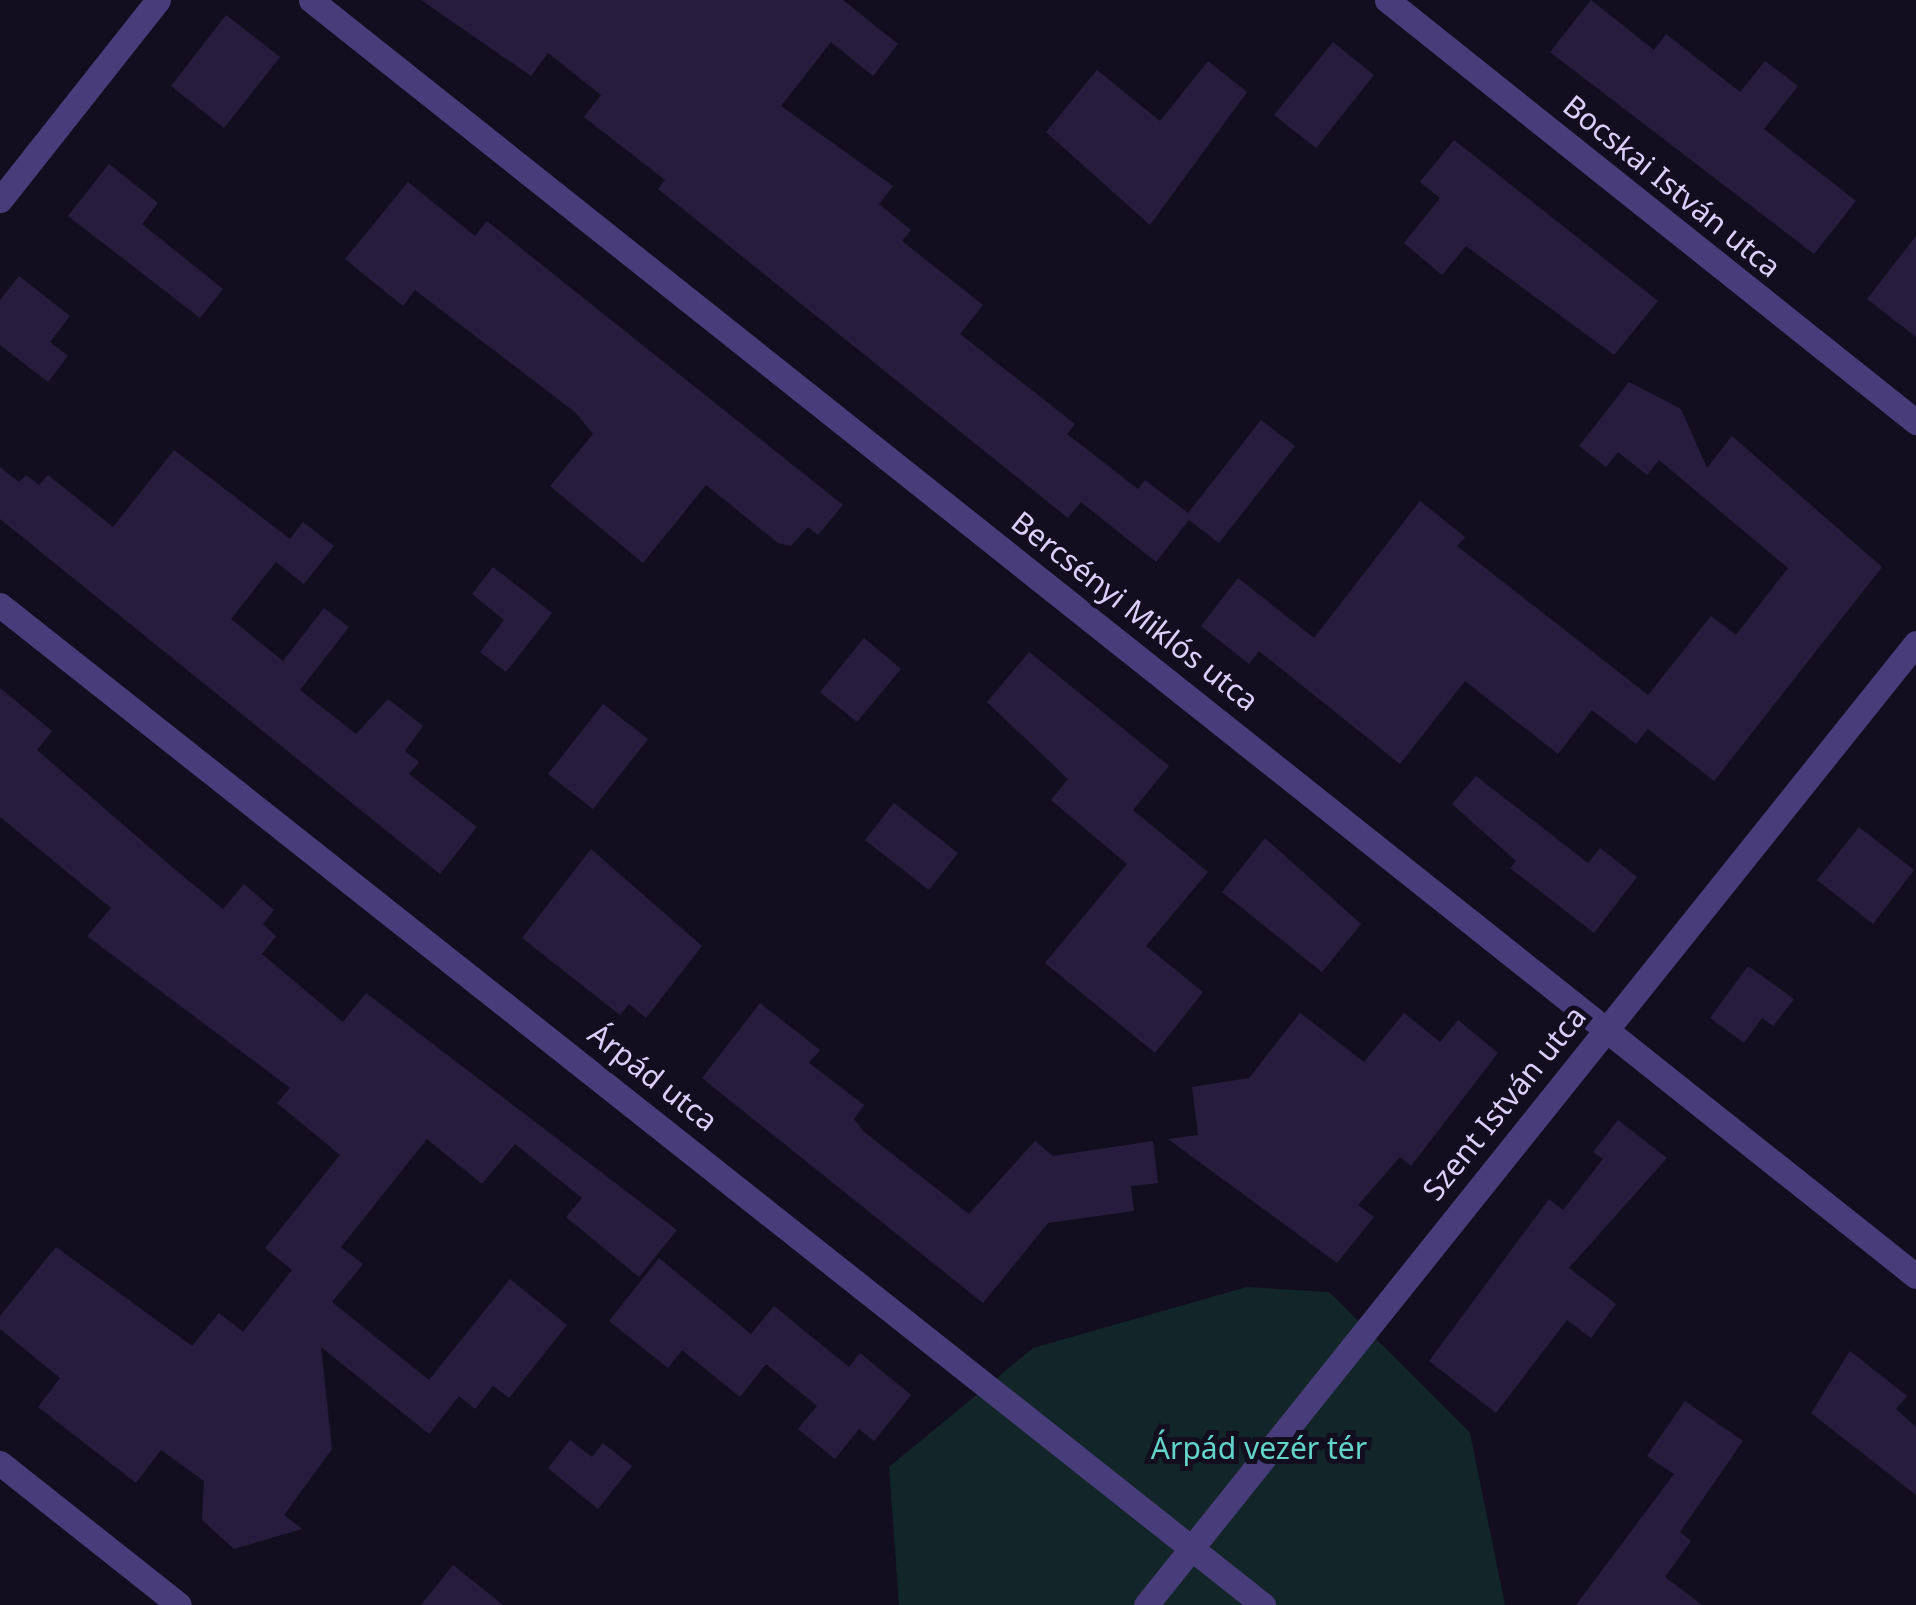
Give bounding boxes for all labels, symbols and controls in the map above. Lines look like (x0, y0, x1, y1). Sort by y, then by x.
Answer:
street label: Bocskai István utca (1556, 87, 1788, 285)
street label: Bercsényi Miklós utca (1005, 504, 1265, 718)
street label: Szent István utca (1415, 999, 1593, 1207)
street label: Árpád utca (581, 1016, 725, 1138)
park label: Árpád vezér tér (1151, 1430, 1367, 1466)

